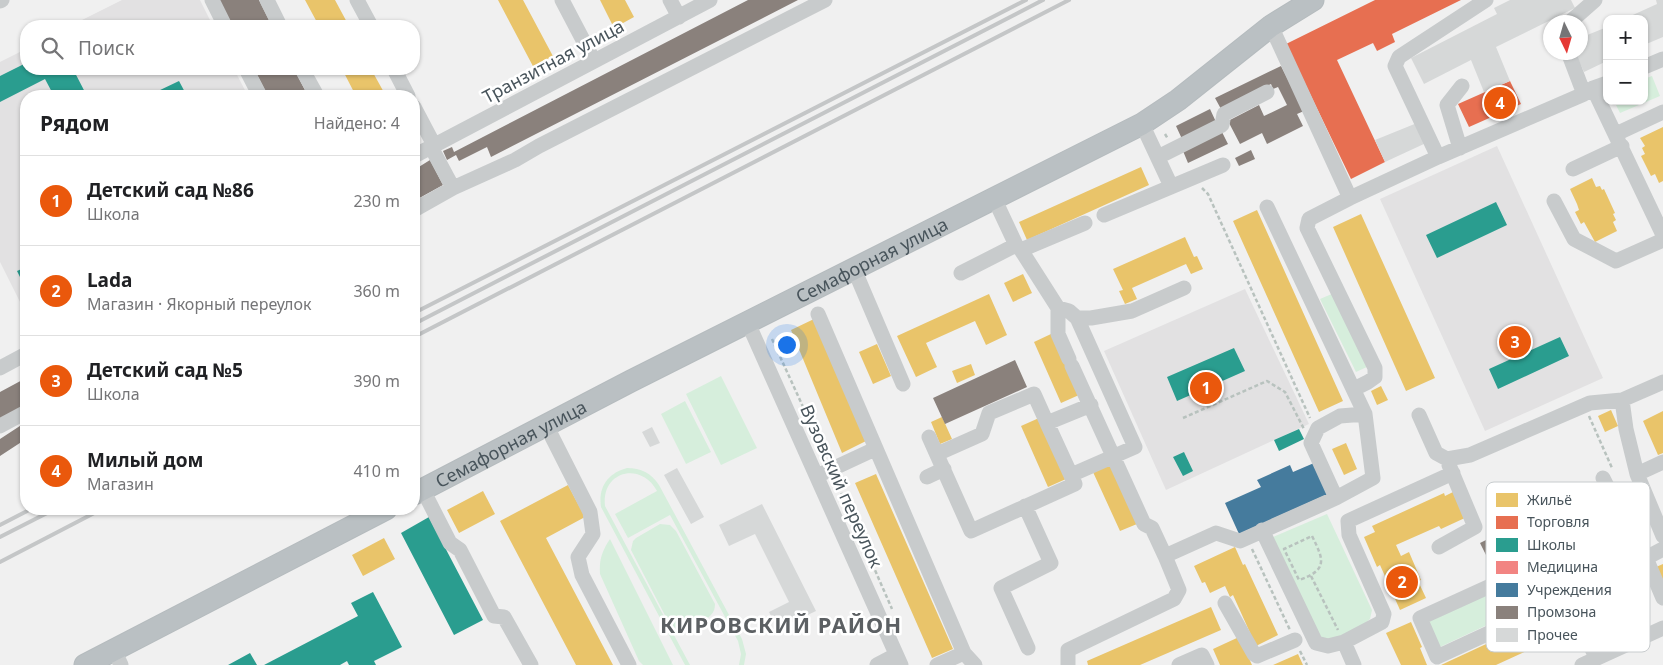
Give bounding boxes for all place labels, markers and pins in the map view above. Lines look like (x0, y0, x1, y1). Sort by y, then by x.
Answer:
pin: 4 (1484, 84, 1516, 122)
pin: 3 (1499, 323, 1531, 361)
pin: 1 (1190, 369, 1222, 407)
pin: 2 (1386, 563, 1418, 601)

